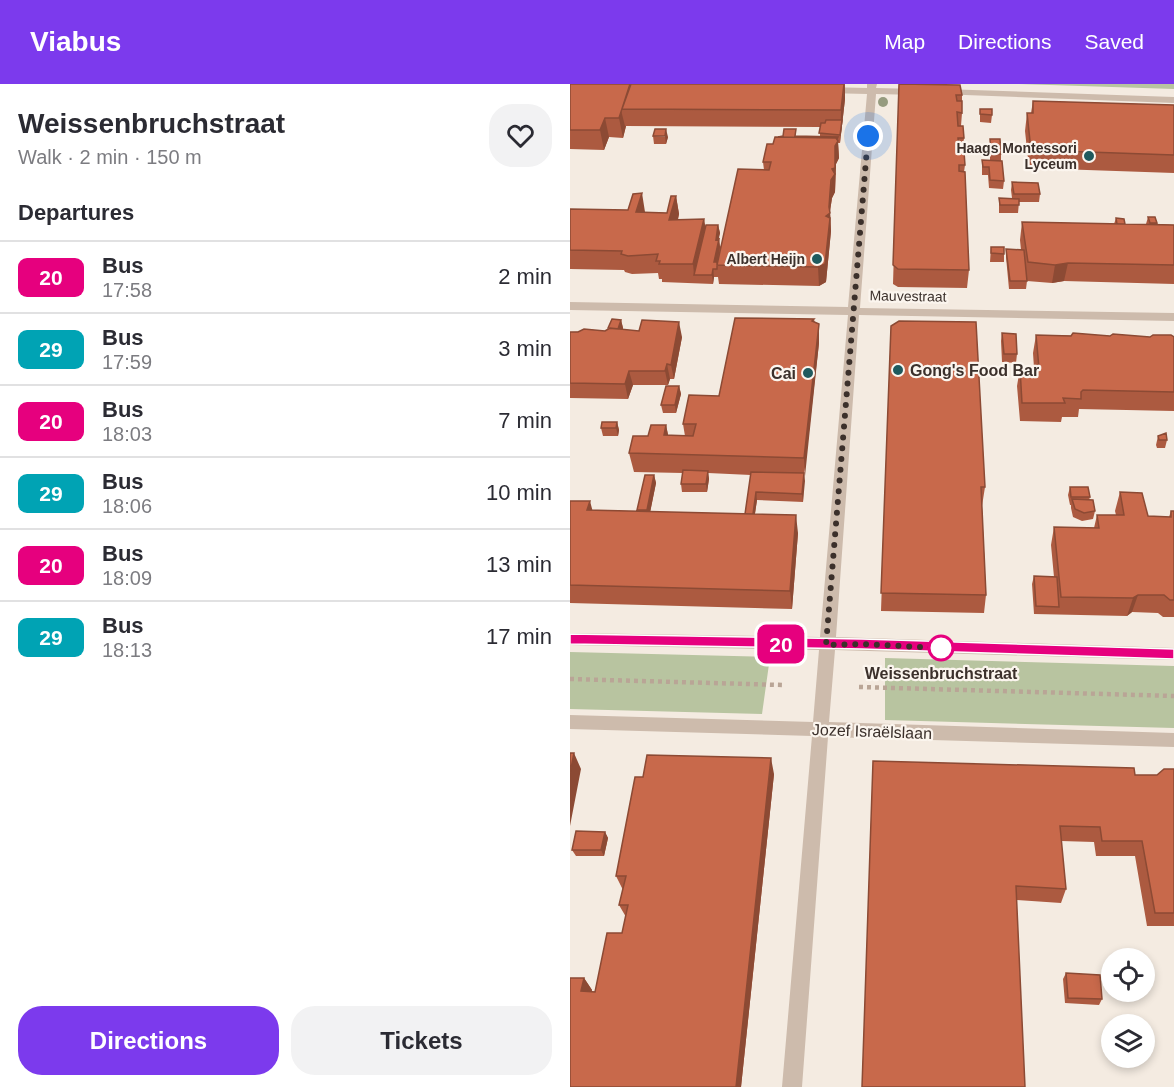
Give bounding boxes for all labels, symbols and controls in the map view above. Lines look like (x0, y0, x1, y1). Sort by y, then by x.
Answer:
text: Viabus (30, 26, 121, 57)
text: Map (884, 30, 925, 53)
text: Directions (958, 30, 1051, 53)
text: Saved (1084, 30, 1144, 53)
button: heart (489, 104, 552, 167)
text: Weissenbruchstraat (18, 108, 285, 139)
your location (853, 121, 883, 151)
place label: Haags Montessori Lyceum (956, 140, 1077, 172)
text: Walk · 2 min · 150 m (18, 146, 202, 168)
marker: Haags Montessori Lyceum (1082, 149, 1096, 163)
text: Departures (18, 200, 134, 225)
place label: Albert Heijn (726, 251, 805, 267)
marker: Albert Heijn (810, 252, 824, 266)
text: Bus (102, 253, 144, 278)
text: 2 min (498, 264, 552, 289)
text: 20 (39, 266, 63, 289)
text: 17:58 (102, 279, 152, 301)
street label: Mauvestraat (869, 287, 947, 305)
text: Bus (102, 325, 144, 350)
text: 3 min (498, 336, 552, 361)
text: 29 (39, 338, 63, 361)
text: 17:59 (102, 351, 152, 373)
place label: Gong's Food Bar (910, 362, 1039, 379)
marker: Gong's Food Bar (891, 363, 905, 377)
place label: Cai (771, 365, 796, 382)
marker: Cai (801, 366, 815, 380)
text: Bus (102, 397, 144, 422)
text: 7 min (498, 408, 552, 433)
text: 20 (39, 410, 63, 433)
text: 18:03 (102, 423, 152, 445)
text: Bus (102, 469, 144, 494)
text: 10 min (486, 480, 552, 505)
text: 29 (39, 482, 63, 505)
text: 18:06 (102, 495, 152, 517)
text: Bus (102, 541, 144, 566)
text: 13 min (486, 552, 552, 577)
text: 20 (39, 554, 63, 577)
text: 18:09 (102, 567, 152, 589)
text: Bus (102, 613, 144, 638)
text: 17 min (486, 624, 552, 649)
line badge: 20 (754, 624, 808, 664)
text: 29 (39, 626, 63, 649)
text: 20 (769, 633, 793, 656)
marker: Weissenbruchstraat (928, 635, 954, 661)
text: 18:13 (102, 639, 152, 661)
place label: Weissenbruchstraat (865, 665, 1018, 682)
street label: Jozef Israëlslaan (812, 721, 932, 742)
map controls (1101, 948, 1155, 1068)
button: locate (1101, 948, 1155, 1002)
button: Directions (18, 1006, 279, 1075)
button: Tickets (291, 1006, 552, 1075)
button: layers (1101, 1014, 1155, 1068)

